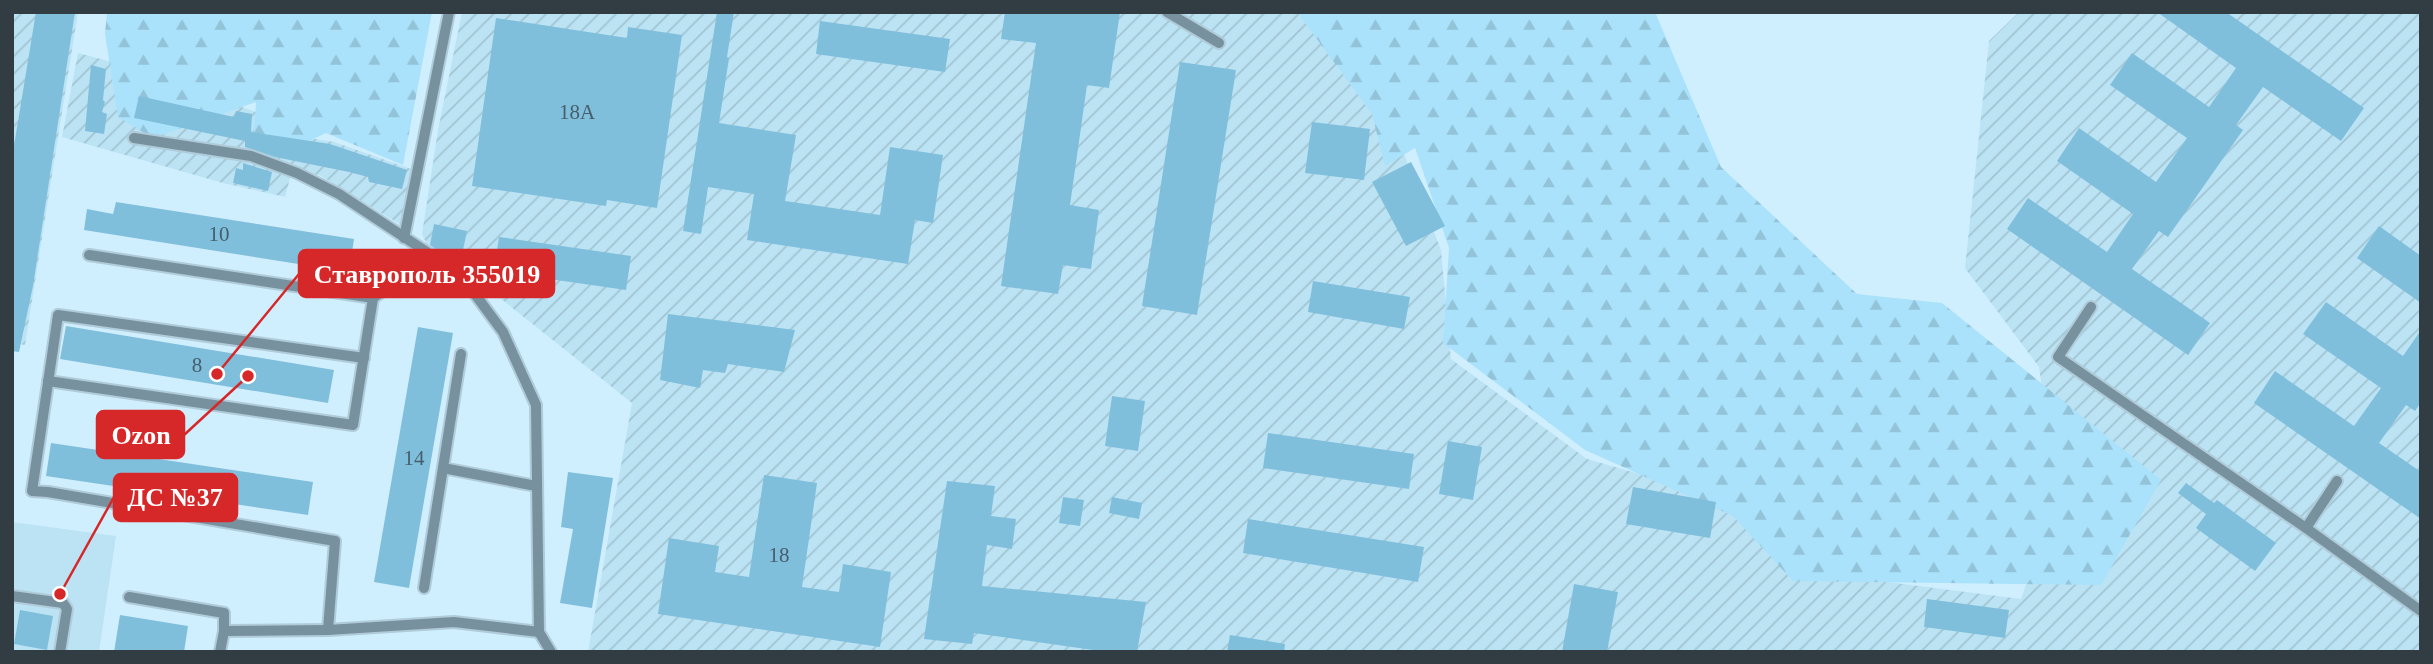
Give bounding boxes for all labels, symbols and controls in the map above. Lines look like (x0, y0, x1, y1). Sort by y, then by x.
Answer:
house number: 18А (559, 100, 596, 124)
house number: 10 (209, 222, 230, 246)
callout: Ставрополь 355019 (299, 250, 554, 297)
text: Ставрополь 355019 (314, 260, 540, 289)
house number: 8 (192, 353, 202, 377)
callout: Ozon (97, 411, 184, 458)
text: Ozon (111, 421, 171, 450)
house number: 14 (404, 446, 425, 470)
callout: ДС №37 (114, 474, 237, 521)
text: ДС №37 (127, 483, 223, 512)
house number: 18 (769, 543, 790, 567)

